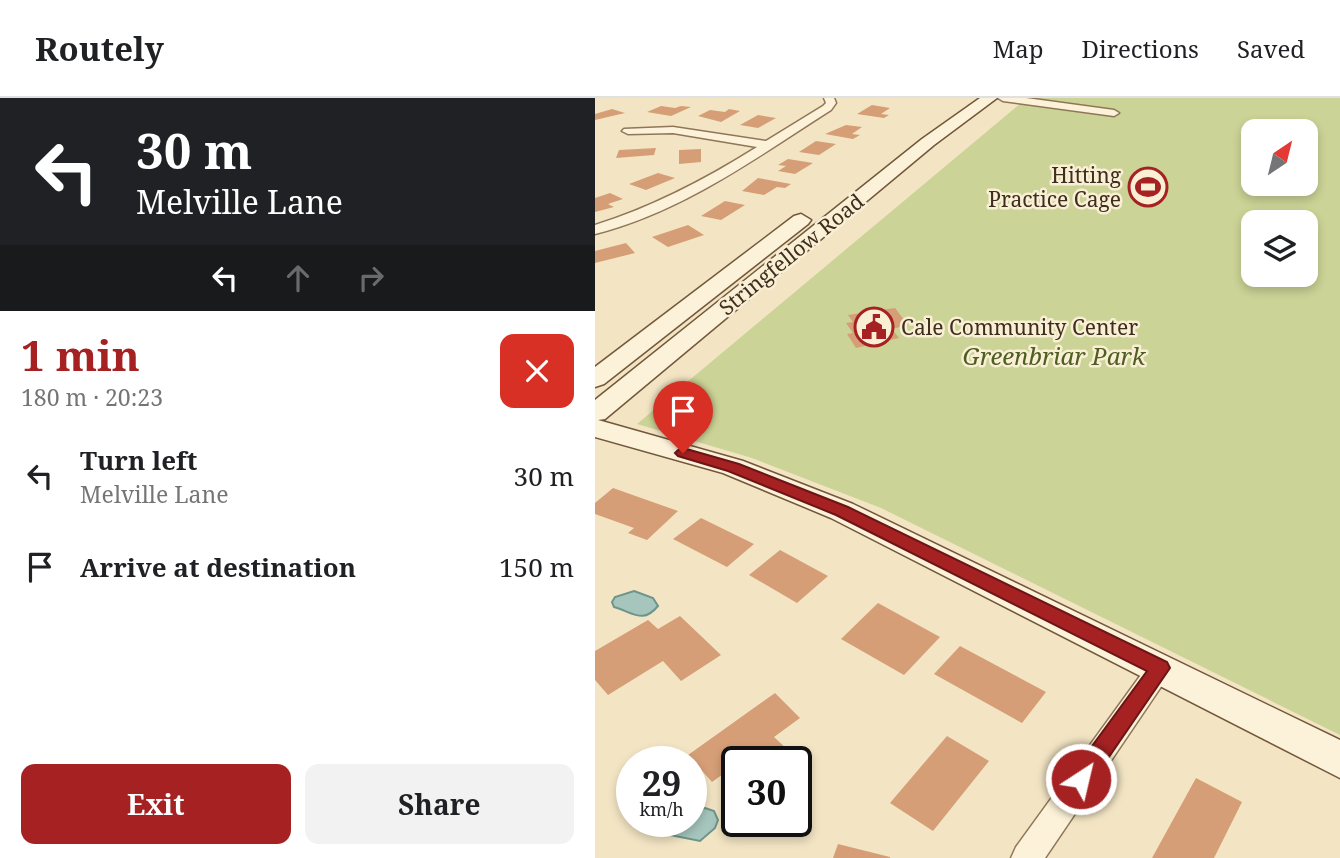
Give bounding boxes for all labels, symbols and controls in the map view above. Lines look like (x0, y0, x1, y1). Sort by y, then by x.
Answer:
text: Routely (35, 26, 164, 71)
text: Map (993, 32, 1044, 65)
text: Directions (1082, 32, 1199, 65)
text: Saved (1237, 32, 1305, 65)
text: 30 m (136, 117, 252, 183)
north arrow (1241, 119, 1318, 196)
map controls (1241, 119, 1318, 287)
icon: left (21, 126, 112, 217)
place label: Hitting Practice Cage (988, 161, 1122, 213)
sports icon: Hitting Practice Cage (1127, 166, 1169, 208)
text: Melville Lane (136, 180, 343, 223)
street label: Stringfellow Road (713, 187, 869, 321)
button: layers (1241, 210, 1318, 287)
icon: left (206, 259, 244, 297)
icon: ahead (279, 259, 317, 297)
icon: right (352, 259, 390, 297)
public building icon: Cale Community Center (853, 306, 895, 348)
place label: Cale Community Center (901, 313, 1138, 341)
text: 1 min (21, 326, 140, 383)
button: close (500, 334, 574, 408)
park label: Greenbriar Park (963, 339, 1147, 372)
text: 180 m · 20:23 (21, 381, 163, 413)
pin (653, 381, 713, 453)
icon: arrive (664, 392, 702, 430)
text: Turn left (80, 442, 197, 478)
icon: left (21, 457, 59, 495)
text: 30 m (514, 458, 574, 494)
text: Melville Lane (80, 478, 229, 510)
icon: arrive (21, 548, 59, 586)
text: Arrive at destination (80, 549, 356, 585)
text: 150 m (499, 549, 574, 585)
position arrow (1044, 742, 1118, 816)
speed limit sign: 30 (721, 746, 812, 837)
text: 29 (642, 759, 681, 806)
button: Exit (21, 764, 291, 844)
button: Share (305, 764, 574, 844)
text: km/h (639, 797, 684, 821)

